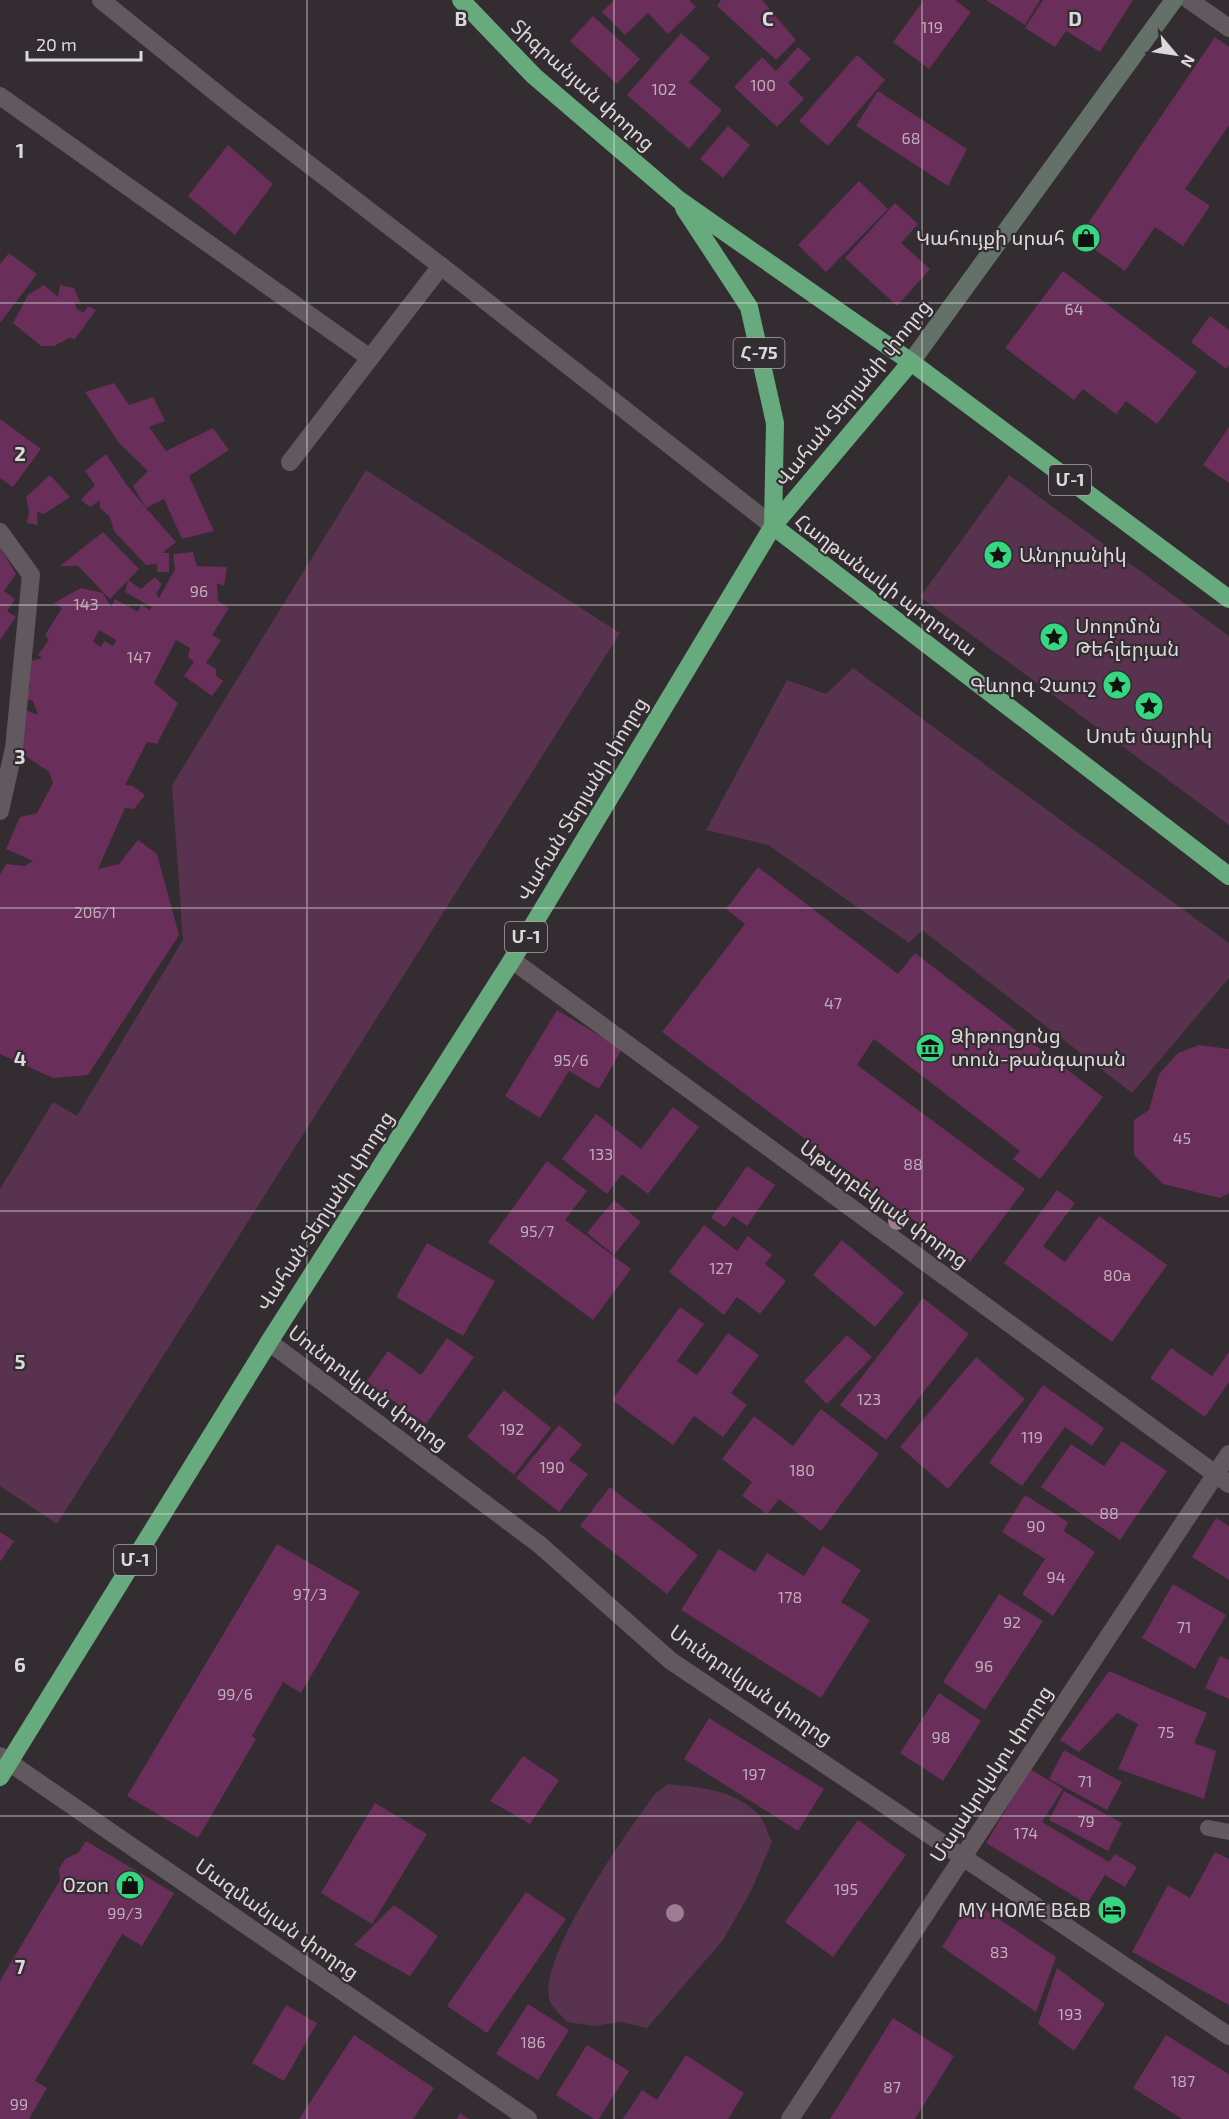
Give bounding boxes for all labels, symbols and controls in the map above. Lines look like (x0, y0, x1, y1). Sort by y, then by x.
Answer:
text: B (455, 6, 467, 30)
text: C (762, 6, 774, 30)
text: D (1068, 6, 1082, 30)
street label: Տիգրանյան փողոց (506, 14, 660, 156)
house number: 119 (921, 17, 943, 36)
scale bar (27, 24, 141, 62)
north arrow (1145, 24, 1205, 84)
text: 20 m (36, 33, 77, 55)
text: N (1177, 52, 1200, 71)
house number: 100 (750, 75, 776, 94)
house number: 102 (651, 79, 677, 98)
house number: 68 (902, 128, 920, 147)
text: 1 (16, 138, 24, 162)
shop icon: Կահույքի սրահ (1070, 222, 1102, 254)
place label: Կահույքի սրահ (916, 225, 1065, 250)
street label: Վահան Տերյանի փողոց (769, 294, 936, 491)
house number: 64 (1065, 299, 1084, 318)
road number: Հ-75 (734, 338, 784, 368)
text: 2 (14, 441, 26, 465)
road number: Մ-1 (1049, 465, 1091, 495)
street label: Հաղթանակի պողոտա (790, 508, 982, 661)
place icon: Անդրանիկ (982, 539, 1014, 571)
place label: Անդրանիկ (1019, 542, 1127, 567)
house number: 96 (190, 581, 208, 600)
house number: 143 (73, 594, 99, 613)
place label: Սողոմոն Թեհլերյան (1075, 613, 1179, 661)
place icon: Սողոմոն Թեհլերյան (1038, 621, 1070, 653)
house number: 147 (127, 647, 151, 666)
place icon: Գևորգ Չաուշ (1101, 669, 1133, 701)
place label: Գևորգ Չաուշ (970, 672, 1096, 697)
place icon: Սոսե մայրիկ (1133, 690, 1165, 722)
street label: Վահան Տերյանի փողոց (511, 692, 652, 905)
place label: Սոսե մայրիկ (1086, 723, 1212, 748)
text: 3 (14, 744, 26, 768)
house number: 206/1 (74, 902, 116, 921)
road number: Մ-1 (505, 922, 547, 952)
house number: 47 (824, 993, 842, 1012)
place label: Ձիթողցոնց տուն-թանգարան (951, 1023, 1126, 1071)
museum icon: Ձիթողցոնց տուն-թանգարան (914, 1032, 946, 1064)
text: 4 (14, 1046, 27, 1070)
house number: 95/6 (553, 1050, 589, 1069)
street label: Վահան Տերյանի փողոց (250, 1106, 399, 1315)
house number: 45 (1173, 1128, 1191, 1147)
street label: Աթարբեկյան փողոց (795, 1134, 973, 1273)
house number: 133 (589, 1144, 613, 1163)
house number: 88 (903, 1154, 923, 1173)
house number: 95/7 (520, 1221, 554, 1240)
house number: 127 (709, 1258, 733, 1277)
house number: 80a (1103, 1265, 1131, 1284)
street label: Սունդուկյան փողոց (283, 1319, 453, 1456)
text: 5 (14, 1349, 26, 1373)
house number: 123 (857, 1389, 881, 1408)
house number: 192 (500, 1419, 524, 1438)
house number: 119 (1021, 1427, 1043, 1446)
house number: 190 (539, 1457, 565, 1476)
house number: 180 (789, 1460, 815, 1479)
house number: 88 (1099, 1503, 1119, 1522)
house number: 90 (1027, 1516, 1045, 1535)
road number: Մ-1 (114, 1545, 156, 1575)
house number: 94 (1047, 1567, 1066, 1586)
house number: 97/3 (293, 1584, 327, 1603)
house number: 178 (778, 1587, 802, 1606)
house number: 92 (1003, 1612, 1021, 1631)
house number: 71 (1177, 1617, 1191, 1636)
street label: Սունդուկյան փողոց (665, 1619, 838, 1750)
text: 6 (14, 1652, 26, 1676)
house number: 96 (975, 1656, 993, 1675)
street label: Մայակովսկու փողոց (924, 1681, 1057, 1867)
house number: 99/6 (217, 1684, 253, 1703)
house number: 75 (1158, 1722, 1174, 1741)
house number: 98 (932, 1727, 950, 1746)
house number: 197 (742, 1764, 766, 1783)
house number: 71 (1078, 1771, 1092, 1790)
house number: 79 (1077, 1811, 1095, 1830)
house number: 174 (1014, 1823, 1038, 1842)
street label: Մազմանյան փողոց (190, 1853, 364, 1985)
shop icon: Ozon (114, 1869, 146, 1901)
place label: Ozon (62, 1872, 109, 1896)
house number: 195 (834, 1879, 858, 1898)
hotel icon: MY HOME B&B (1096, 1894, 1128, 1926)
place label: MY HOME B&B (958, 1897, 1091, 1921)
house number: 99/3 (107, 1903, 143, 1922)
house number: 83 (990, 1942, 1008, 1961)
text: 7 (15, 1954, 26, 1978)
house number: 193 (1058, 2004, 1082, 2023)
house number: 186 (520, 2032, 546, 2051)
house number: 187 (1171, 2071, 1195, 2090)
house number: 87 (883, 2077, 901, 2096)
house number: 99 (10, 2094, 28, 2113)

